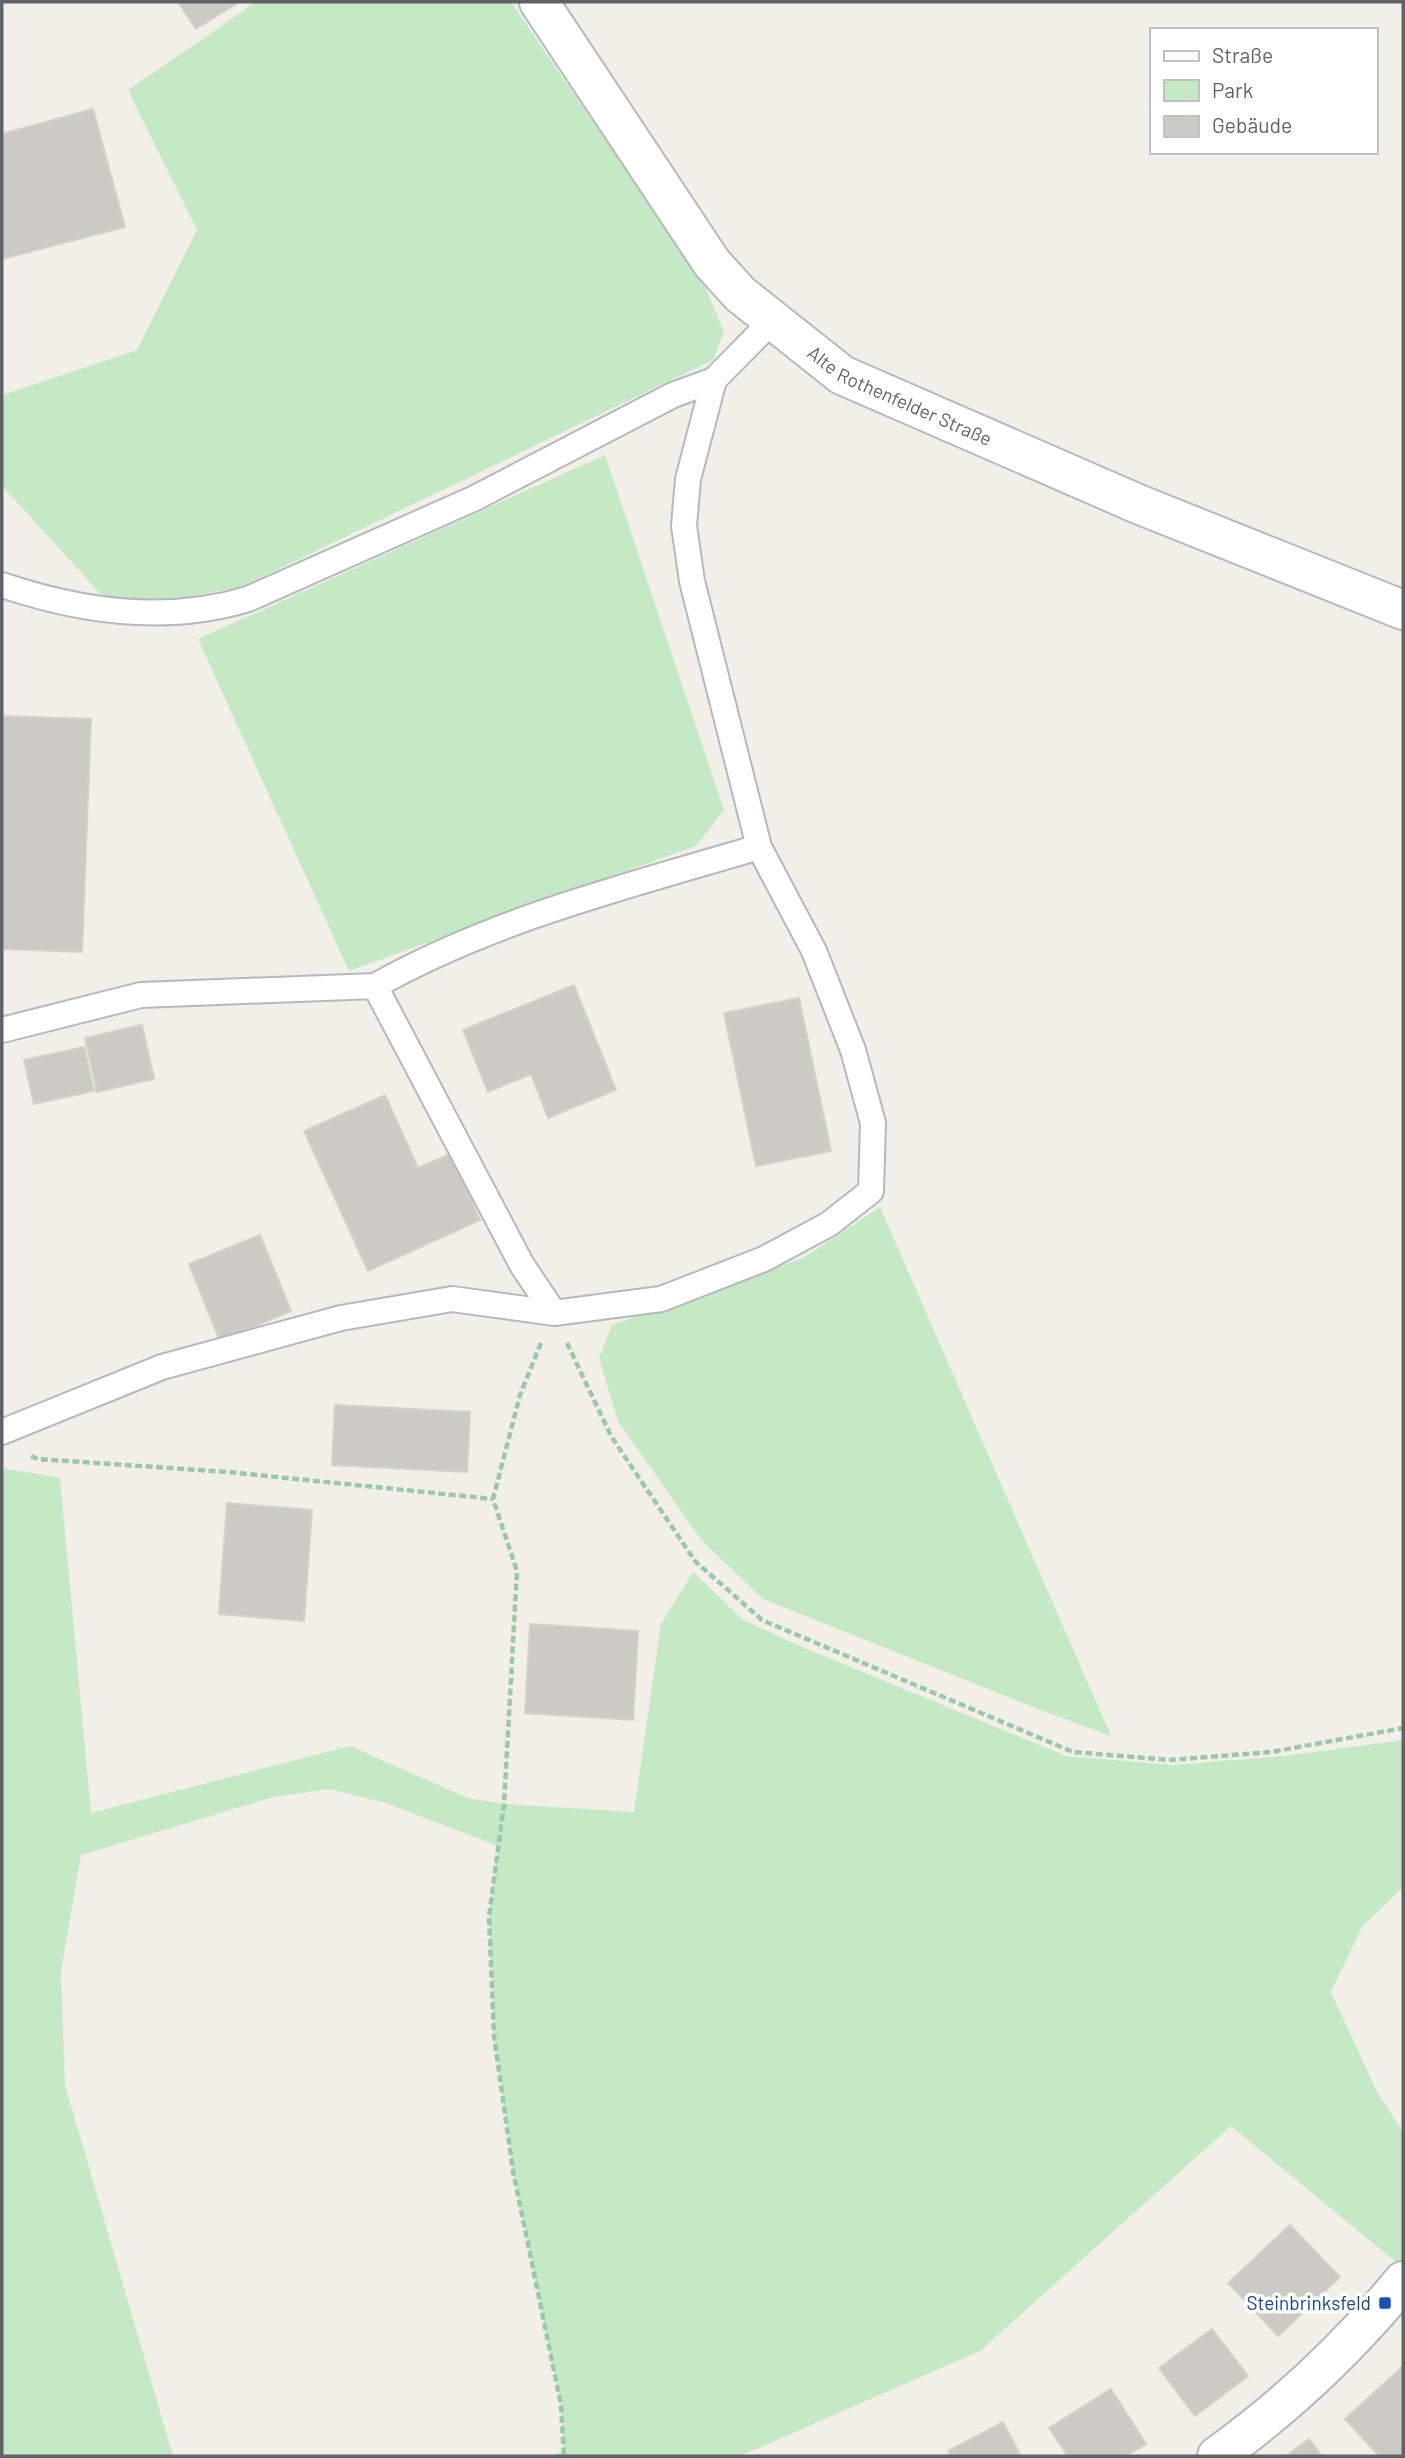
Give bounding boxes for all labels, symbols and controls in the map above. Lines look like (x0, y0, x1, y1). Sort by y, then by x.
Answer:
legend (1150, 28, 1377, 154)
text: Straße (1212, 42, 1273, 67)
text: Park (1212, 77, 1253, 102)
text: Gebäude (1212, 112, 1292, 137)
street label: Alte Rothenfelder Straße (803, 340, 996, 450)
place label: Steinbrinksfeld (1246, 2291, 1371, 2314)
marker: Steinbrinksfeld (1377, 2295, 1393, 2311)

